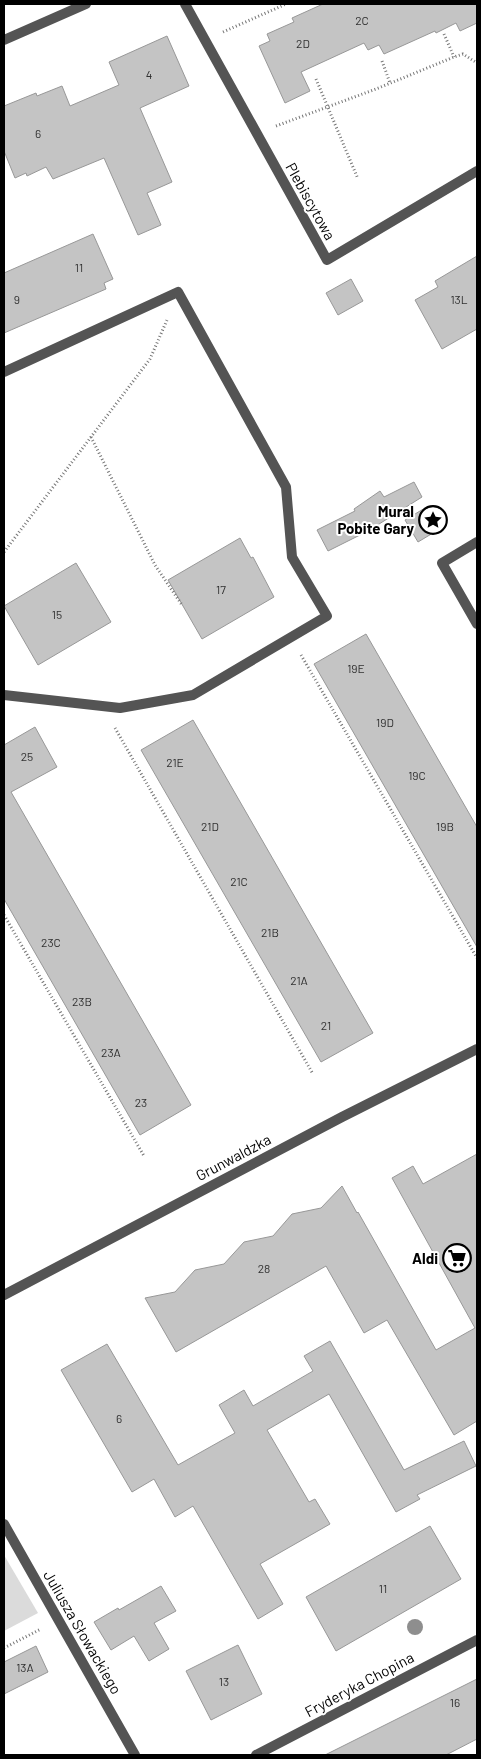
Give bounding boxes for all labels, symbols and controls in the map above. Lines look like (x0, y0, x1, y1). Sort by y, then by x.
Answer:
house number: 2C (355, 13, 369, 27)
house number: 2D (296, 36, 310, 50)
house number: 4 (146, 67, 152, 81)
house number: 6 (35, 126, 41, 140)
street label: Plebiscytowa (282, 159, 340, 243)
house number: 11 (75, 260, 83, 274)
house number: 9 (14, 292, 20, 306)
house number: 13L (450, 292, 468, 306)
place label: Mural Pobite Gary (337, 502, 414, 537)
place icon: Mural Pobite Gary (418, 505, 448, 535)
house number: 17 (216, 582, 226, 596)
house number: 15 (52, 607, 62, 621)
house number: 19E (347, 661, 365, 675)
house number: 19D (376, 715, 394, 729)
house number: 25 (21, 749, 33, 763)
house number: 21E (166, 755, 184, 769)
house number: 19C (408, 768, 426, 782)
house number: 21D (201, 819, 219, 833)
house number: 19B (436, 819, 454, 833)
house number: 21C (230, 874, 248, 888)
house number: 21B (261, 925, 279, 939)
house number: 23C (41, 935, 61, 949)
house number: 21A (290, 973, 308, 987)
house number: 23B (72, 994, 92, 1008)
house number: 21 (321, 1018, 331, 1032)
house number: 23A (101, 1045, 121, 1059)
house number: 23 (135, 1095, 147, 1109)
street label: Grunwaldzka (192, 1130, 274, 1184)
supermarket icon: Aldi (442, 1243, 472, 1273)
place label: Aldi (412, 1249, 438, 1267)
house number: 28 (258, 1261, 270, 1275)
house number: 6 (116, 1411, 122, 1425)
street label: Juliusza Słowackiego (40, 1567, 126, 1697)
house number: 11 (379, 1581, 387, 1595)
street label: Fryderyka Chopina (301, 1648, 417, 1720)
house number: 13A (16, 1660, 34, 1674)
house number: 13 (219, 1674, 229, 1688)
house number: 16 (450, 1695, 460, 1709)

